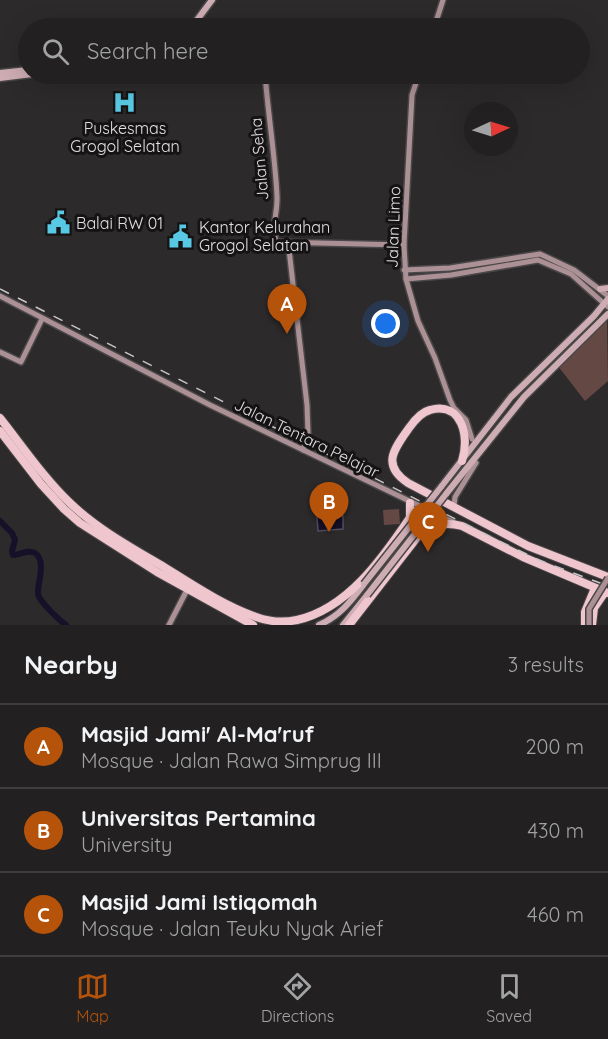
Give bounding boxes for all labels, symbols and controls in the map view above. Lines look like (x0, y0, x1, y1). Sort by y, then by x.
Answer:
search box (18, 18, 590, 84)
icon: search (39, 35, 72, 68)
text: Search here (87, 37, 208, 65)
hospital icon: Puskesmas Grogol Selatan (112, 90, 138, 116)
north arrow (464, 102, 518, 156)
street label: Jalan Seha (245, 117, 273, 201)
place label: Puskesmas Grogol Selatan (70, 118, 180, 156)
street label: Jalan Limo (382, 186, 404, 268)
public building icon: Balai RW 01 (45, 210, 71, 236)
place label: Balai RW 01 (76, 213, 163, 233)
place label: Kantor Kelurahan Grogol Selatan (199, 217, 330, 255)
public building icon: Kantor Kelurahan Grogol Selatan (168, 223, 194, 249)
pin: A (268, 284, 306, 334)
your location (371, 309, 400, 338)
street label: Jalan Tentara Pelajar (231, 394, 383, 482)
pin: B (310, 482, 348, 532)
pin: C (408, 502, 448, 552)
text: Nearby (24, 648, 118, 681)
text: 3 results (508, 652, 584, 677)
text: Masjid Jami' Al-Ma'ruf (81, 720, 314, 748)
text: A (37, 734, 50, 759)
text: 200 m (525, 734, 584, 759)
text: Mosque · Jalan Rawa Simprug III (81, 748, 382, 773)
text: Universitas Pertamina (81, 804, 316, 832)
text: B (37, 818, 50, 843)
text: 430 m (527, 818, 584, 843)
text: University (81, 832, 172, 857)
text: Masjid Jami Istiqomah (81, 888, 318, 916)
text: C (37, 902, 50, 927)
text: 460 m (527, 902, 584, 927)
text: Mosque · Jalan Teuku Nyak Arief (81, 916, 383, 941)
tab: Map (76, 970, 109, 1026)
tab: Directions (261, 970, 334, 1026)
tab: Saved (486, 970, 532, 1026)

